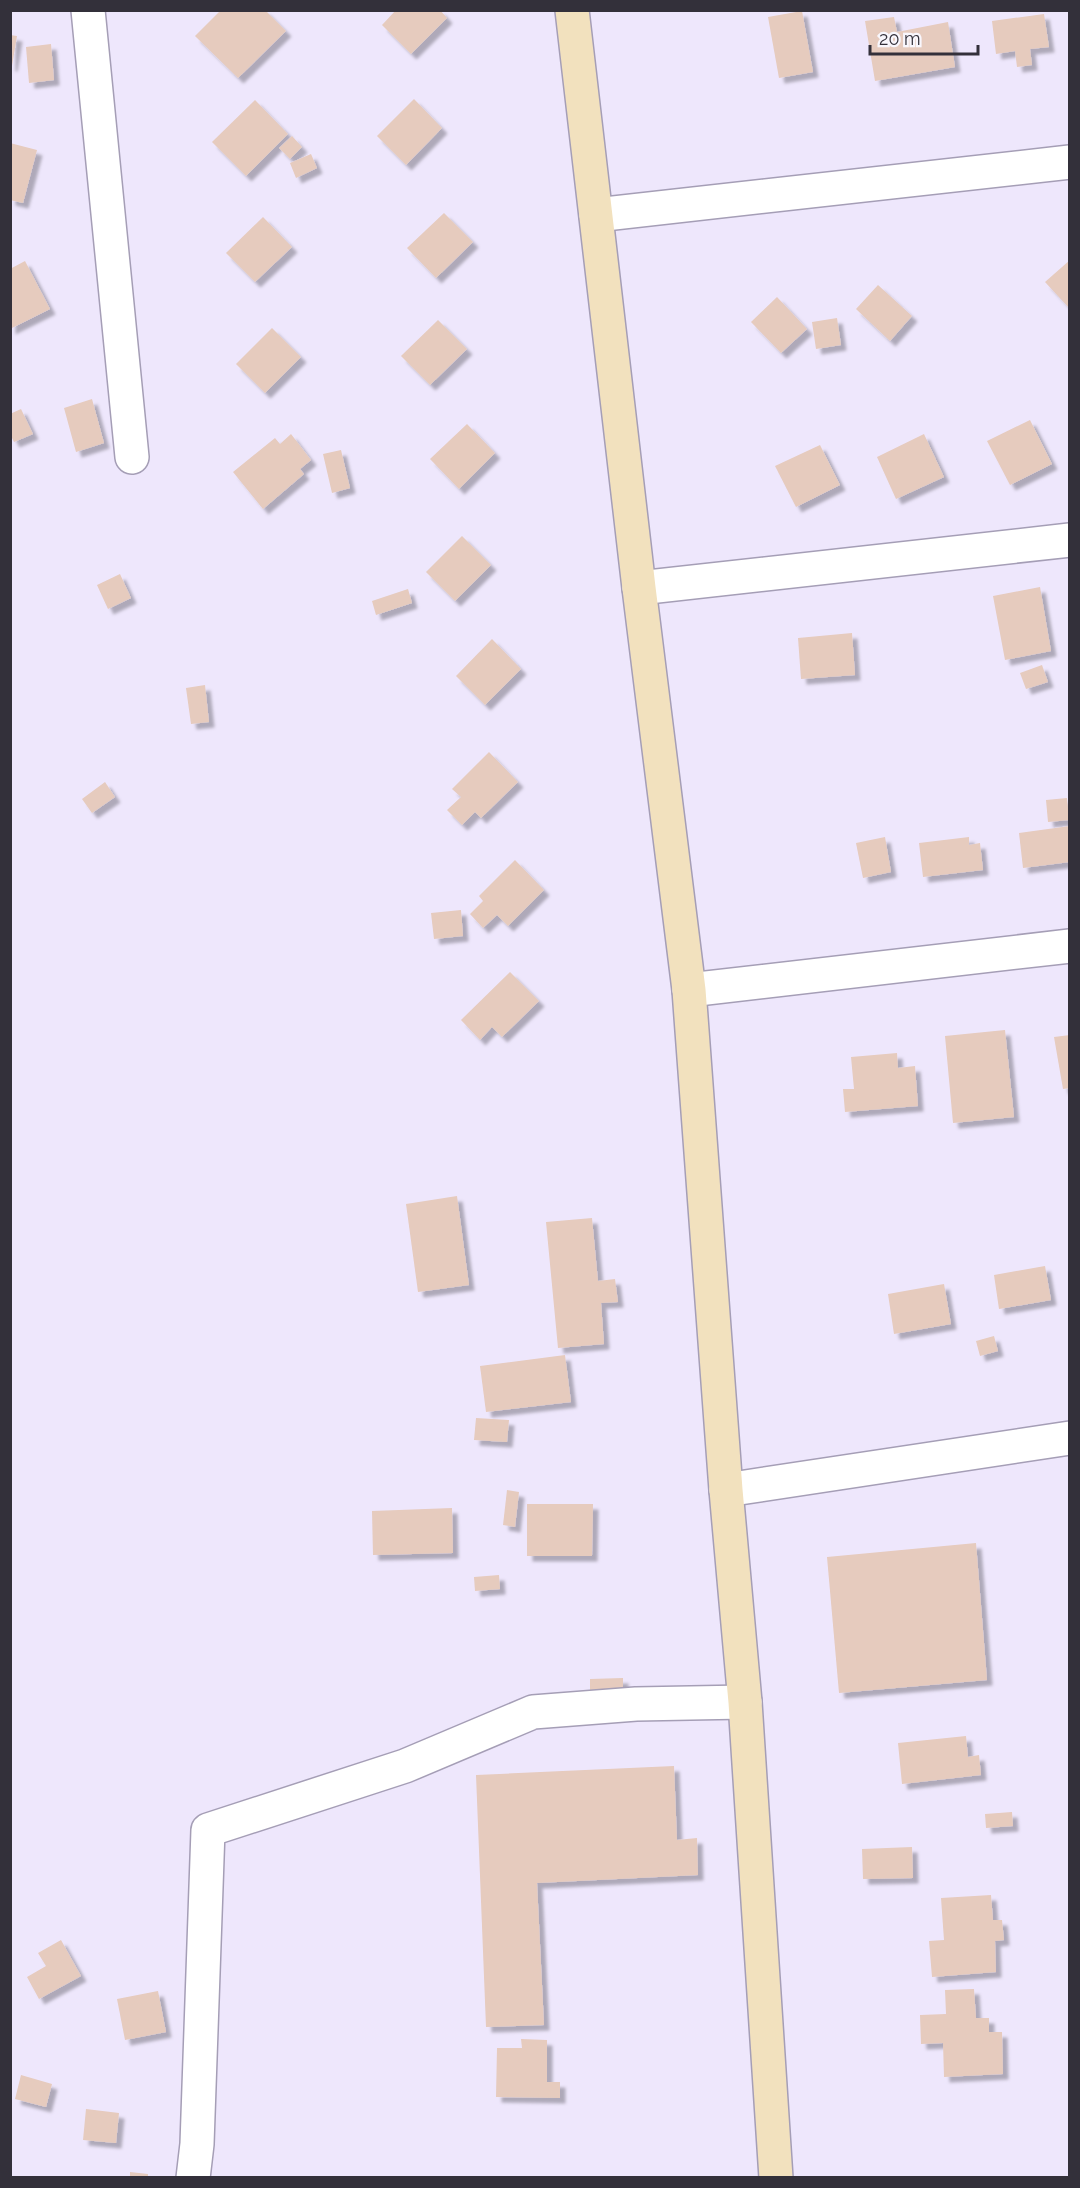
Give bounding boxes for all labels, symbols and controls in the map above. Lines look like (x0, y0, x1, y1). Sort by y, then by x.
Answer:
scale bar (870, 18, 978, 56)
text: 20 m (879, 28, 921, 49)

